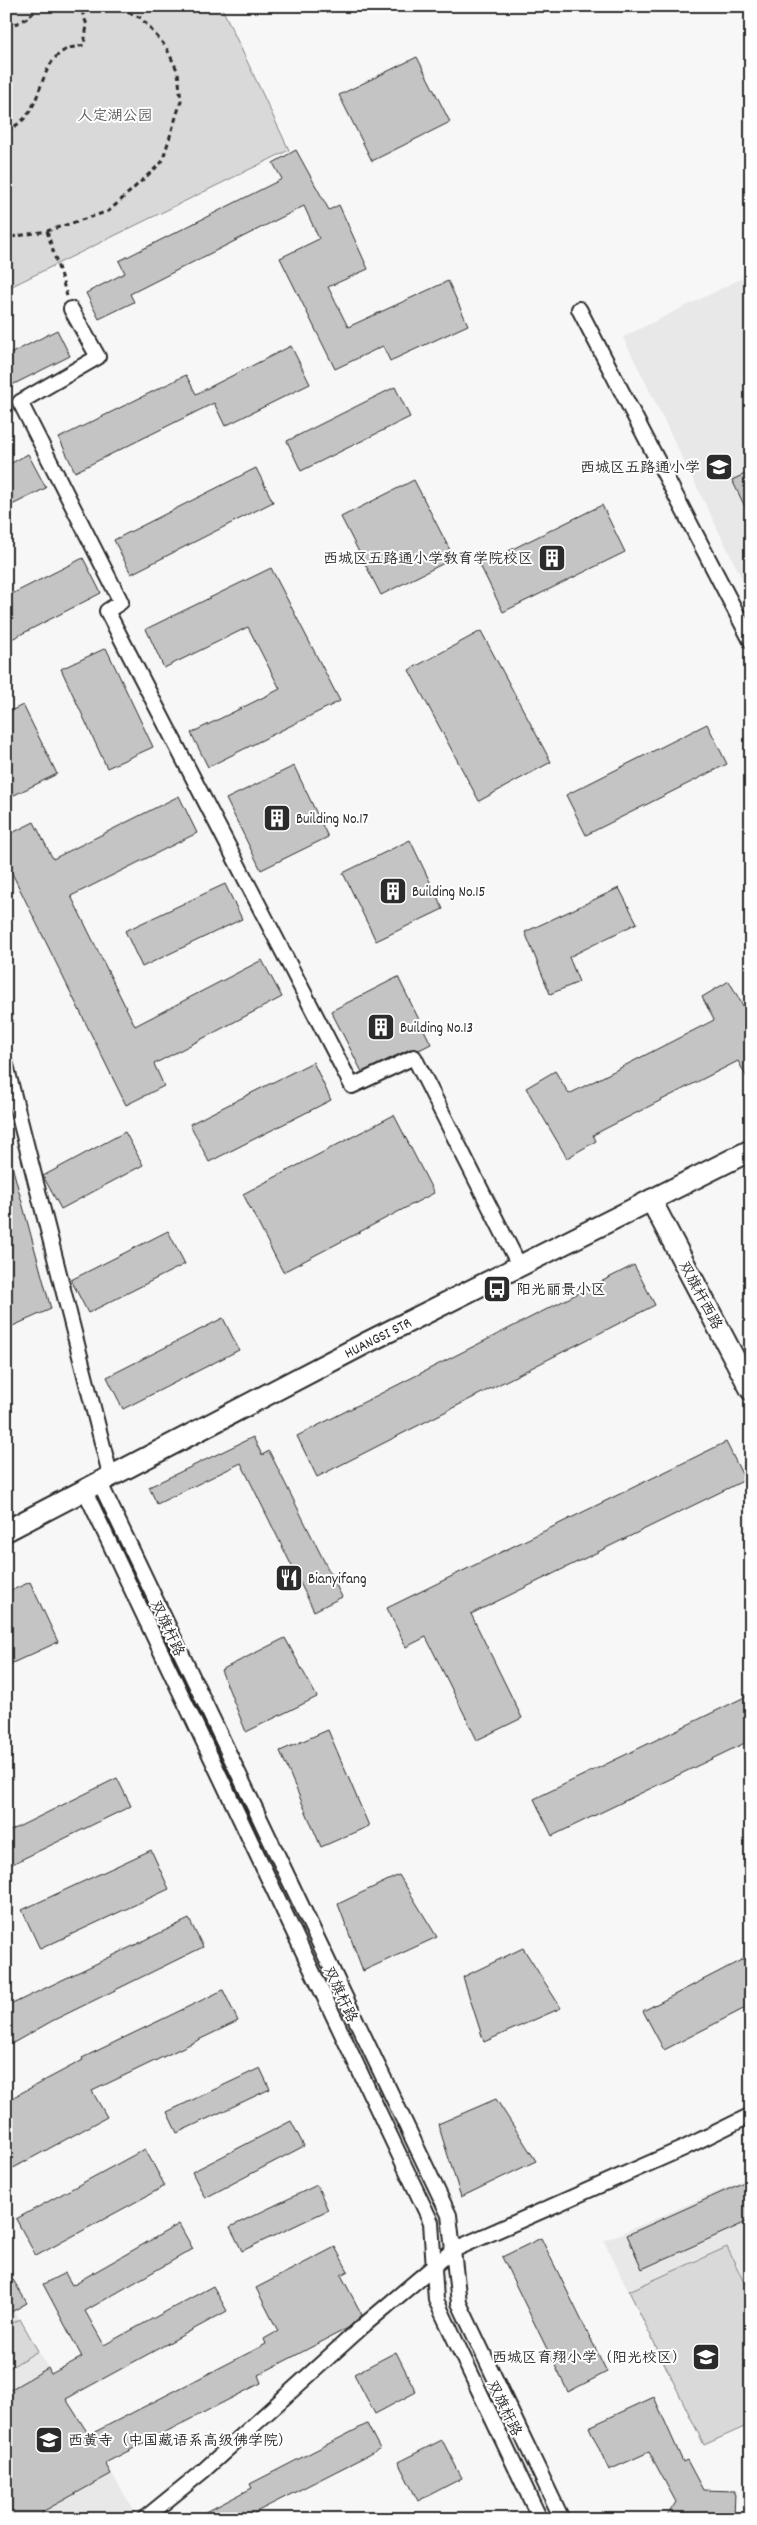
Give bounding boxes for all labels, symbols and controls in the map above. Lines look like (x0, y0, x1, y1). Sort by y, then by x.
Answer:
park label: 人定湖公园 (77, 106, 153, 128)
school or university icon: 西城区五路通小学 (704, 452, 734, 482)
place label: 西城区五路通小学 (580, 458, 700, 480)
building icon: 西城区五路通小学教育学院校区 (537, 543, 567, 573)
place label: 西城区五路通小学教育学院校区 (323, 549, 533, 571)
building icon: Building No.17 (262, 803, 292, 833)
place label: Building No.17 (296, 809, 368, 831)
building icon: Building No.15 (378, 876, 408, 906)
place label: Building No.15 (412, 882, 485, 904)
building icon: Building No.13 (366, 1012, 396, 1042)
place label: Building No.13 (400, 1018, 473, 1040)
street label: 双旗杆西路 (672, 1258, 727, 1334)
bus stop icon: 阳光丽景小区 (482, 1274, 512, 1304)
place label: 阳光丽景小区 (516, 1280, 606, 1302)
street label: HUANGSI STR (341, 1313, 416, 1365)
restaurant icon: Bianyifang (274, 1563, 304, 1593)
place label: Bianyifang (308, 1569, 366, 1591)
street label: 双旗杆路 (144, 1597, 189, 1661)
street label: 双旗杆路 (317, 1963, 362, 2027)
school or university icon: 西城区育翔小学（阳光校区） (691, 2342, 721, 2372)
place label: 西城区育翔小学（阳光校区） (492, 2348, 687, 2370)
street label: 双旗杆路 (480, 2377, 526, 2441)
school or university icon: 西黃寺（中国藏语系高级佛学院） (34, 2425, 64, 2455)
place label: 西黃寺（中国藏语系高级佛学院） (68, 2431, 293, 2453)

